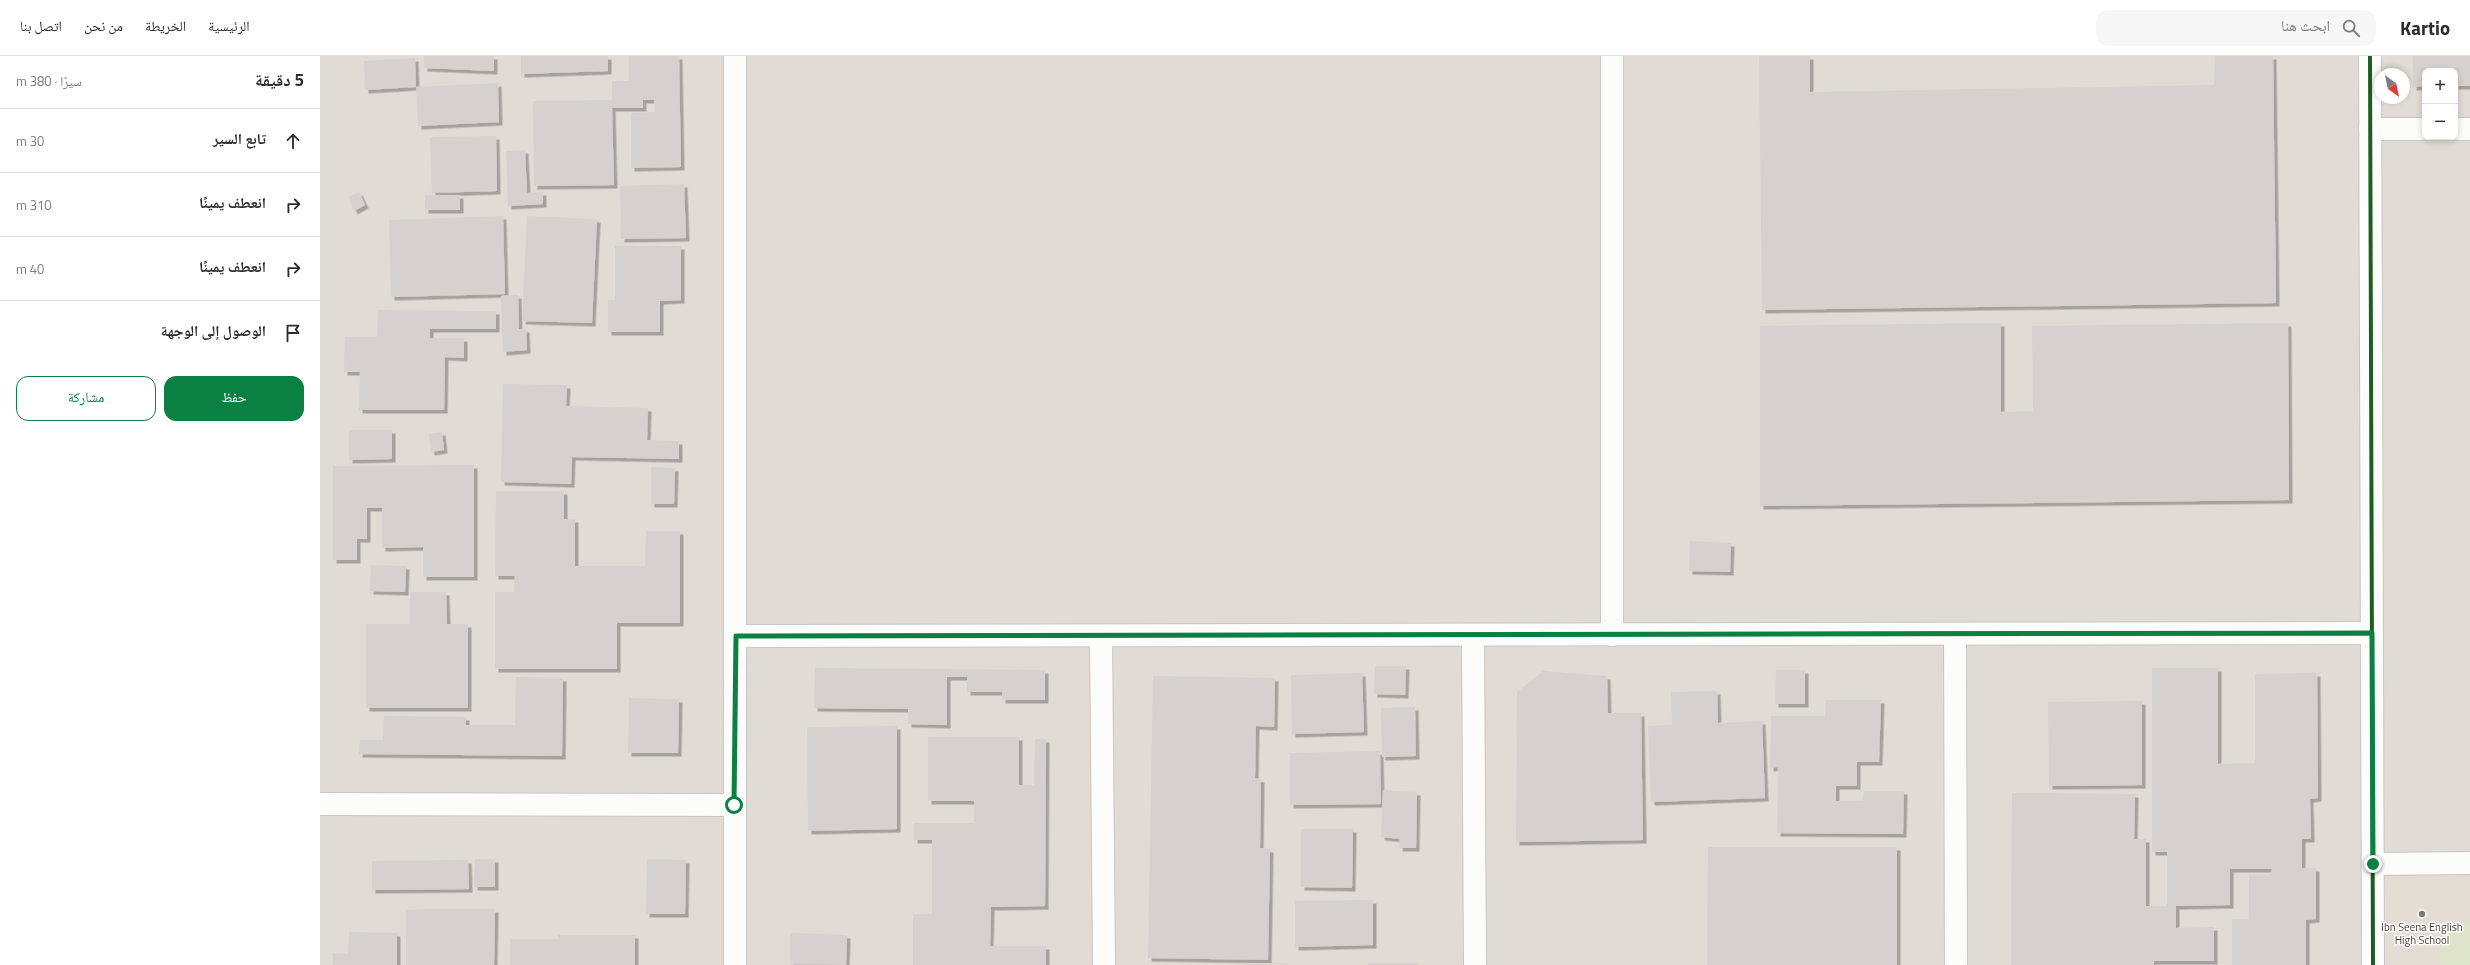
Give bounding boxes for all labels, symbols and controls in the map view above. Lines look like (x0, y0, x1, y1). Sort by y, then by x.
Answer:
search box (2096, 10, 2376, 46)
text: Kartio (2400, 13, 2450, 42)
text: ابحث هنا (2281, 14, 2330, 37)
text: اتصل بنا (20, 15, 62, 36)
text: من نحن (84, 15, 123, 36)
text: الخريطة (145, 15, 186, 36)
text: الرئيسية (208, 15, 250, 36)
icon: search (2340, 17, 2362, 39)
text: 5 دقيقة (255, 67, 304, 93)
north arrow (2374, 68, 2410, 104)
map controls (2422, 68, 2458, 140)
button: + (2422, 68, 2458, 104)
text: سيرًا · 380 m (16, 71, 82, 91)
button: − (2422, 104, 2458, 140)
text: تابع السير (213, 127, 266, 150)
icon: ahead (282, 130, 304, 152)
text: 30 m (16, 131, 44, 151)
text: انعطف يمينًا (199, 191, 266, 214)
icon: right (282, 194, 304, 216)
text: 310 m (16, 195, 52, 215)
text: انعطف يمينًا (199, 255, 266, 278)
icon: right (282, 258, 304, 280)
text: 40 m (16, 259, 44, 279)
text: الوصول إلى الوجهة (161, 319, 266, 342)
icon: arrive (282, 322, 304, 344)
button: مشاركة (16, 376, 156, 421)
button: حفظ (164, 376, 304, 421)
route start (725, 796, 743, 814)
route end (2364, 855, 2382, 873)
marker: Ibn Seena English High School (2417, 909, 2427, 919)
place label: Ibn Seena English High School (2381, 919, 2463, 948)

